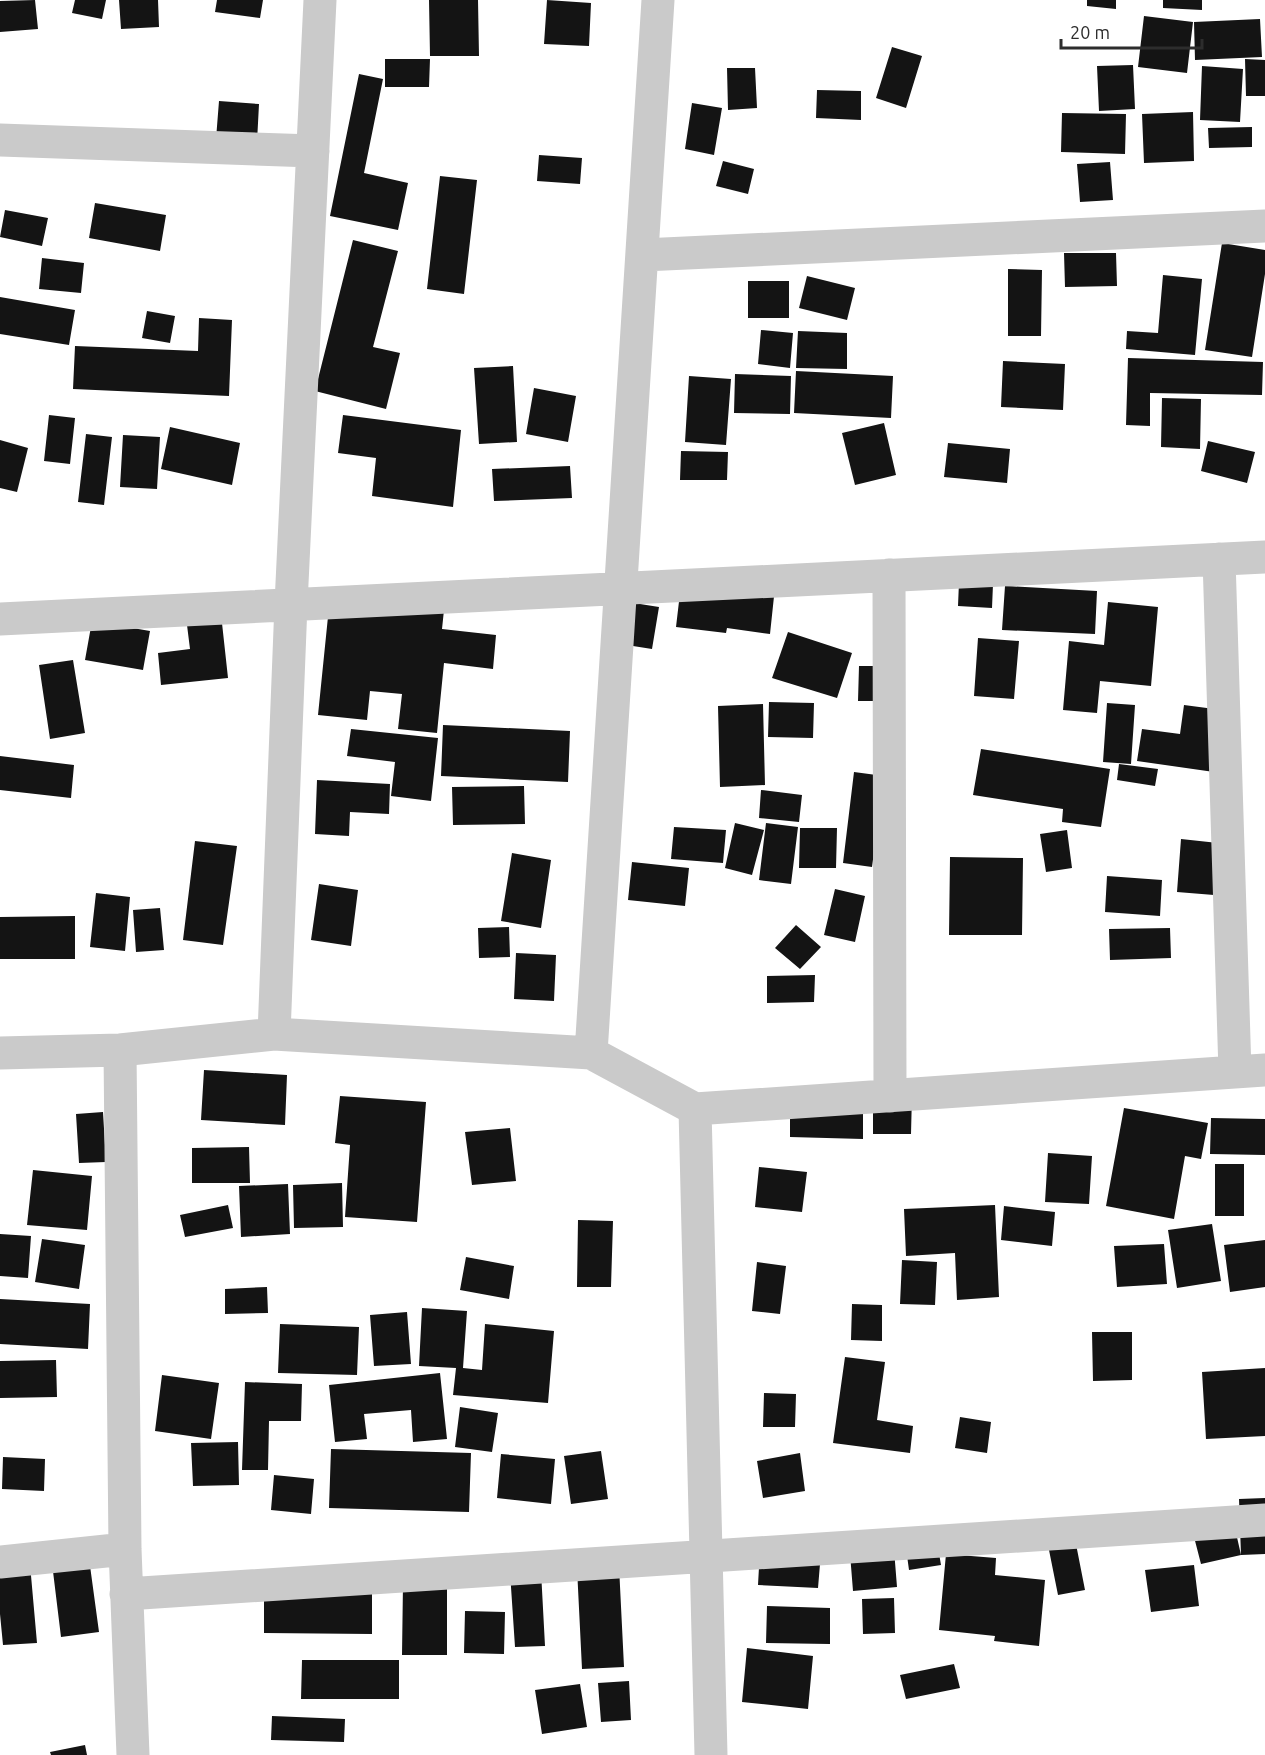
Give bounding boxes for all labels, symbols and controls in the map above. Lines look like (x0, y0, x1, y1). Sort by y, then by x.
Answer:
scale bar (1061, 12, 1202, 50)
text: 20 m (1070, 22, 1110, 42)

